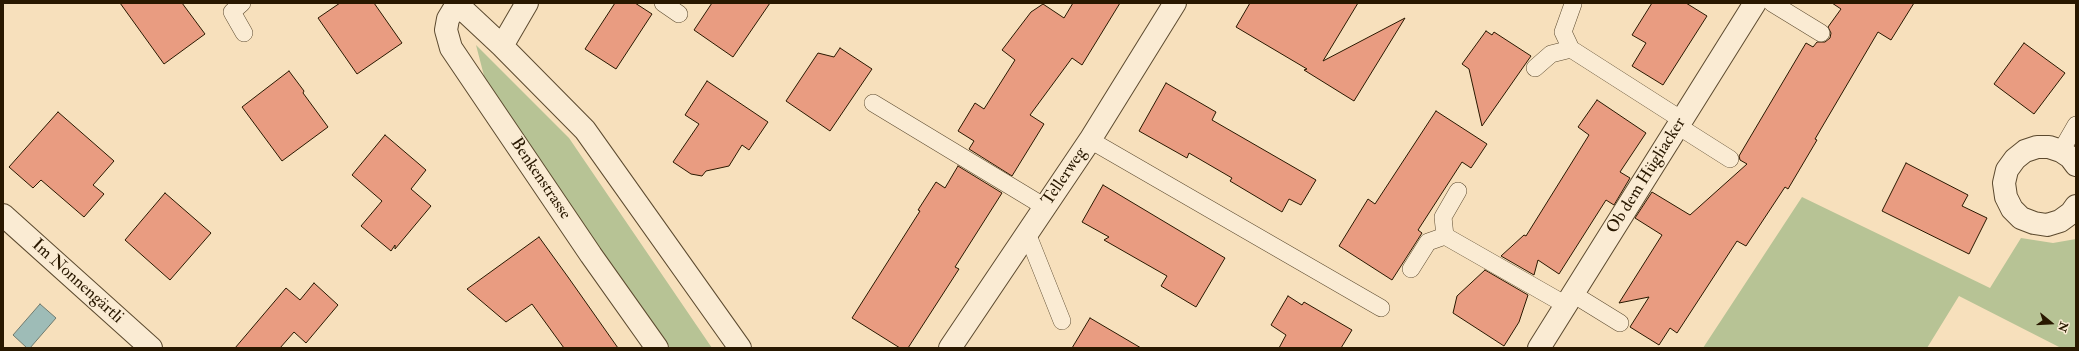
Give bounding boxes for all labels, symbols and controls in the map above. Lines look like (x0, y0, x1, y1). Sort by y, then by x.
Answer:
street label: Ob dem Hügliacker (1603, 114, 1691, 238)
street label: Benkenstrasse (505, 134, 575, 224)
street label: Tellerweg (1038, 144, 1092, 210)
street label: Im Nonnengärtli (27, 236, 127, 328)
north arrow (2031, 303, 2071, 343)
text: N (2055, 320, 2071, 334)

